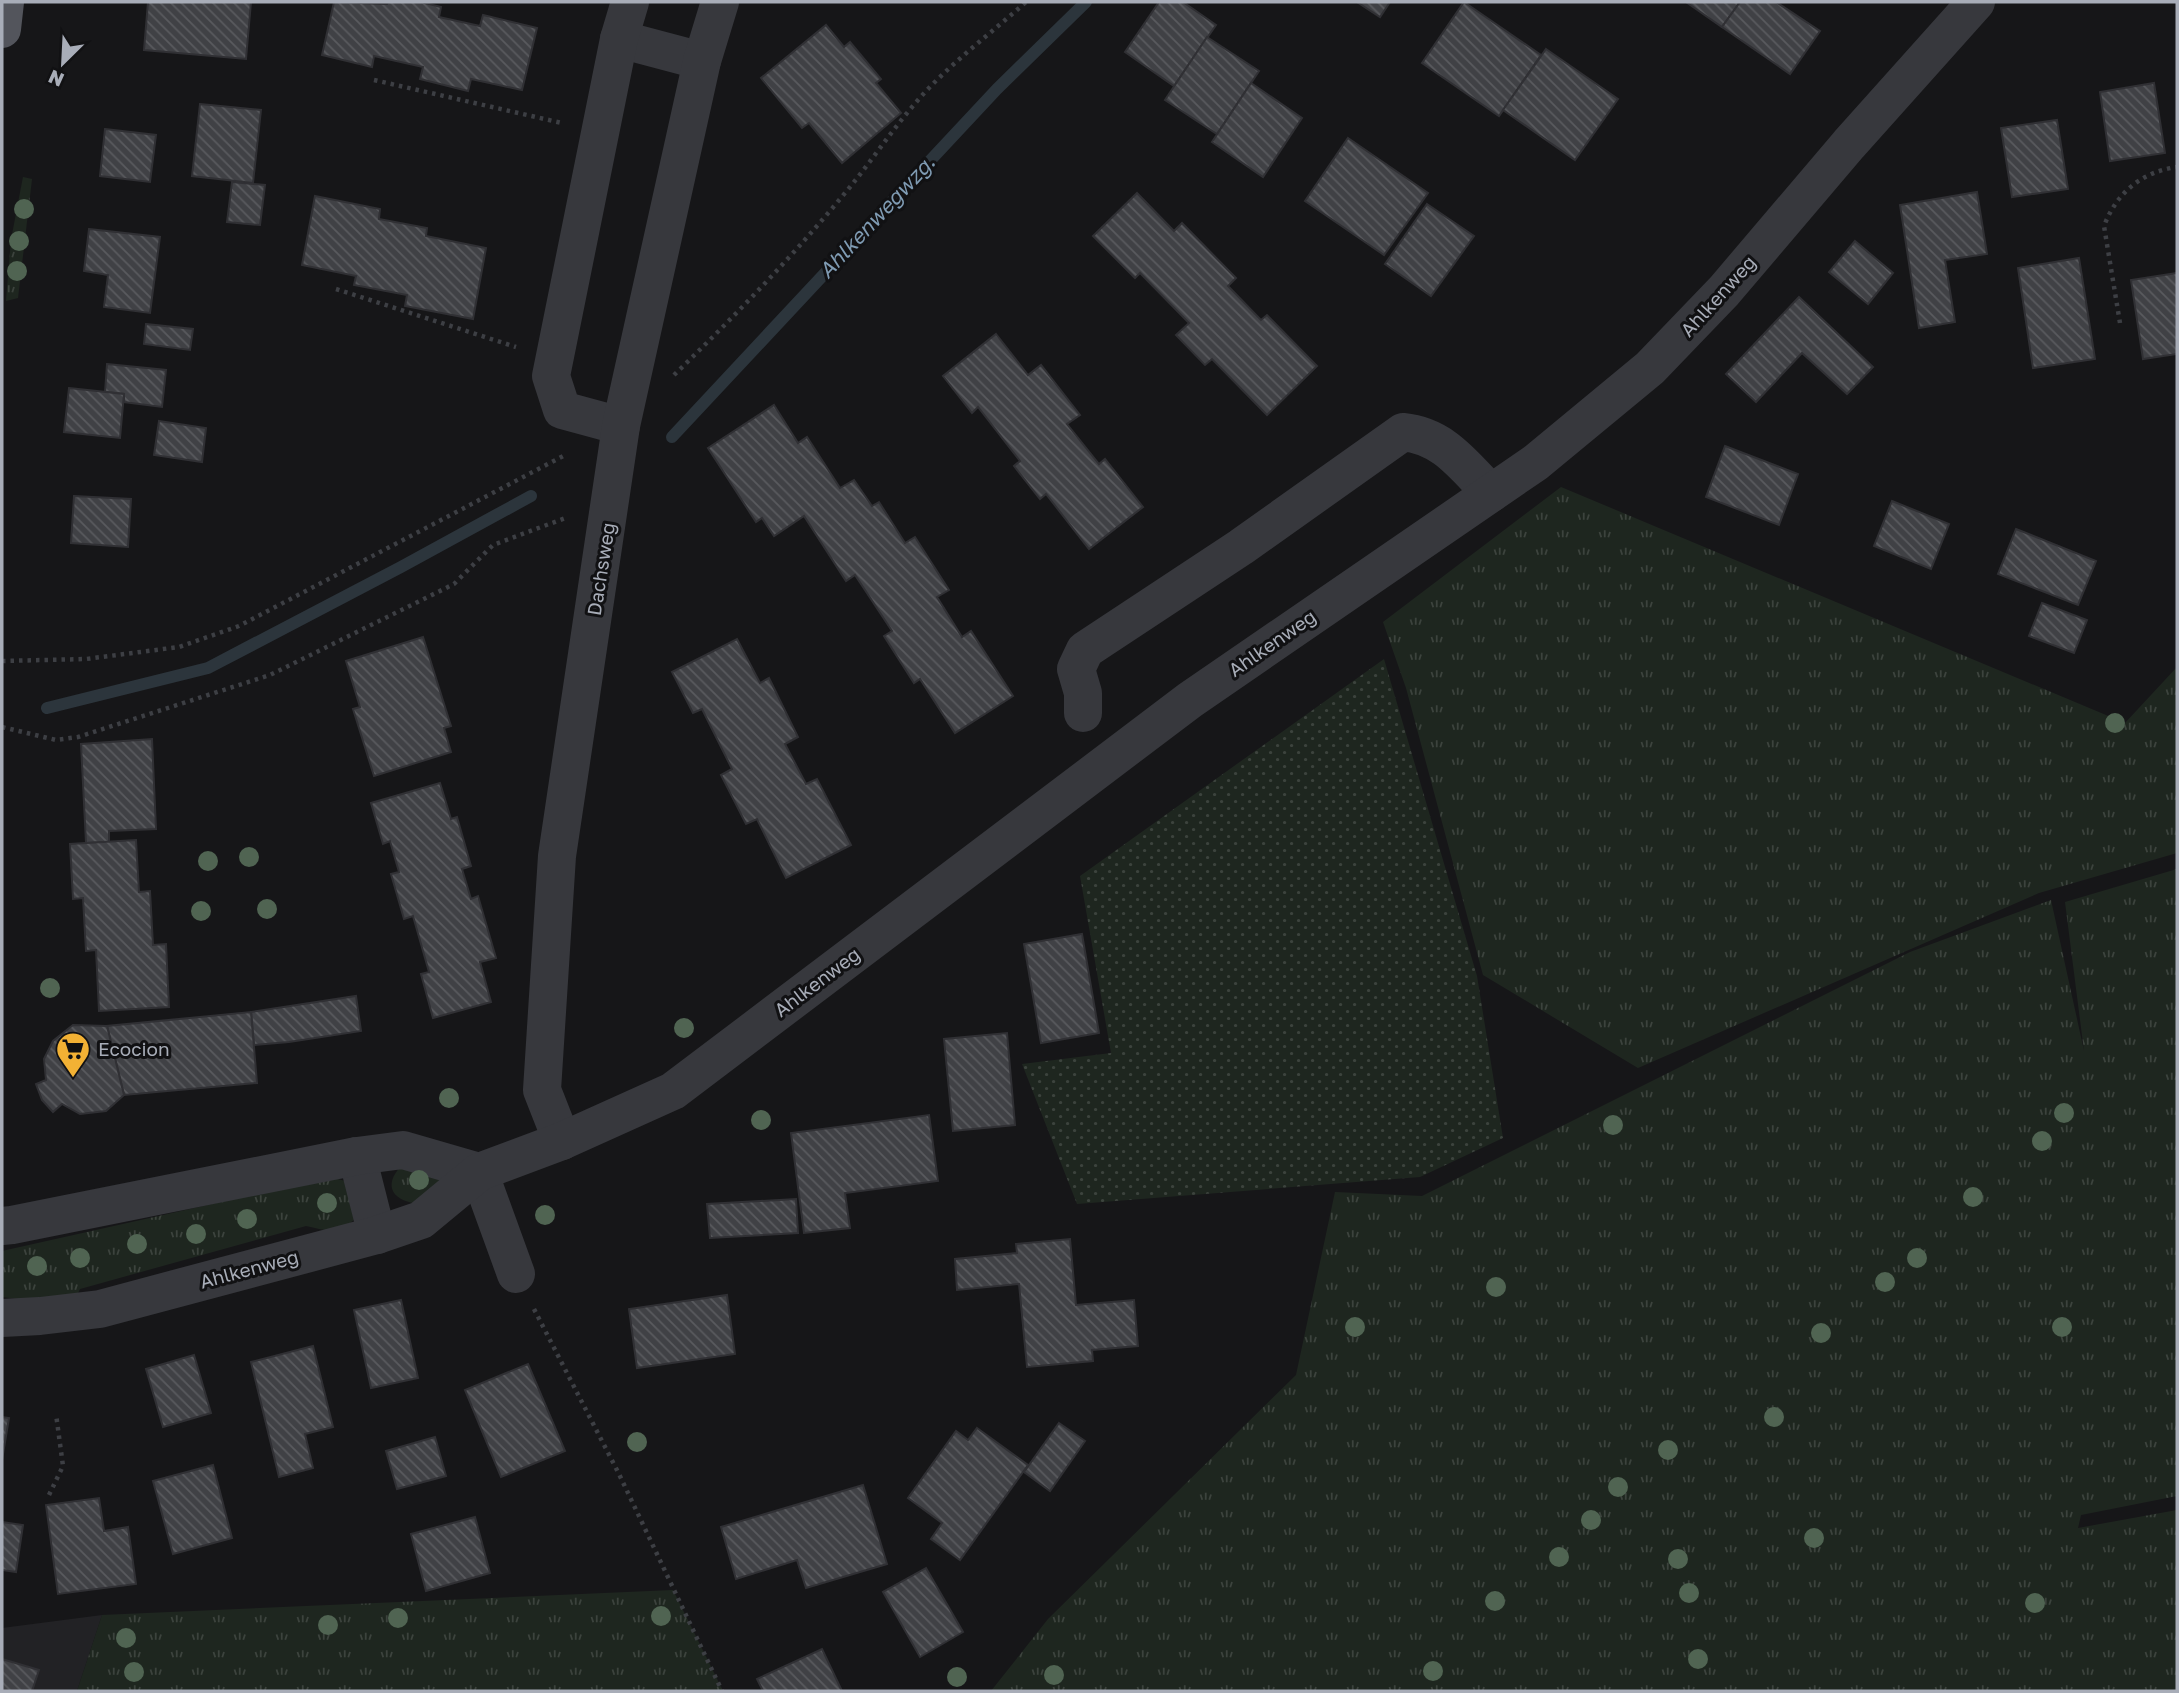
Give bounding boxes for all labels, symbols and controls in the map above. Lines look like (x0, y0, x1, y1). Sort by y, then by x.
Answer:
north arrow (28, 28, 98, 98)
text: N (45, 66, 67, 92)
water label: Ahlkenwegwzg. (813, 149, 940, 283)
street label: Ahlkenweg (1675, 250, 1760, 341)
street label: Dachsweg (582, 521, 619, 617)
street label: Ahlkenweg (1224, 604, 1320, 681)
street label: Ahlkenweg (769, 942, 864, 1021)
supermarket icon: Ecocion (54, 1030, 92, 1079)
place label: Ecocion (98, 1037, 170, 1060)
street label: Ahlkenweg (197, 1244, 301, 1293)

